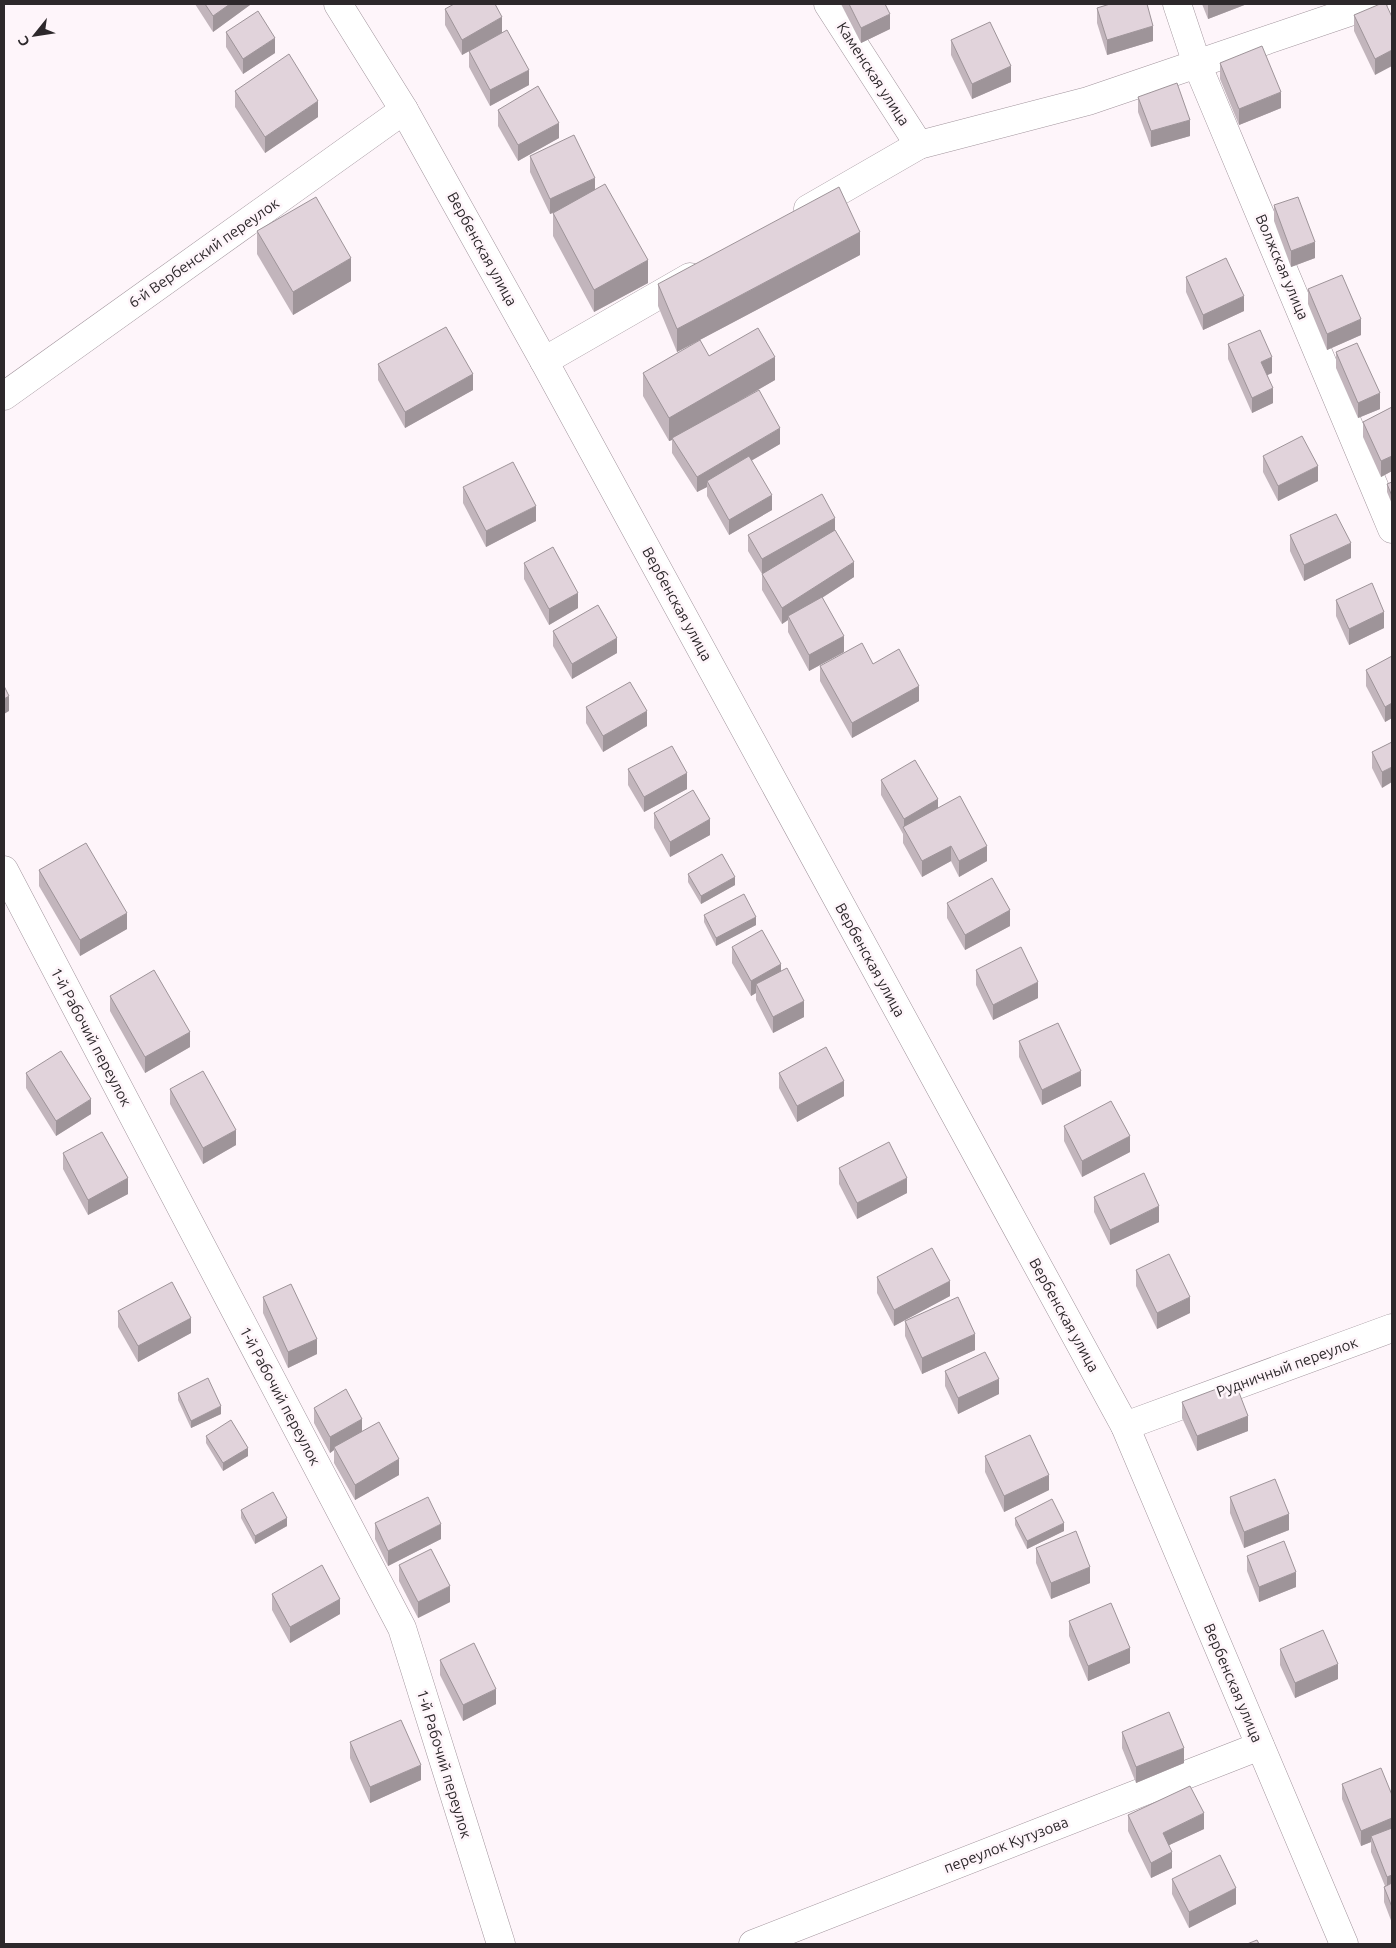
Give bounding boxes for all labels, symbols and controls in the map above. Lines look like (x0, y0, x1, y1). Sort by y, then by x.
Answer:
north arrow (10, 10, 60, 60)
street label: Каменская улица (834, 19, 913, 129)
text: С (15, 34, 33, 49)
street label: Вербенская улица (444, 189, 521, 309)
street label: 6-й Вербенский переулок (125, 194, 282, 311)
street label: Волжская улица (1253, 212, 1312, 322)
street label: Вербенская улица (639, 544, 716, 664)
street label: Вербенская улица (832, 900, 909, 1020)
street label: 1-й Рабочий переулок (48, 965, 135, 1109)
street label: Вербенская улица (1026, 1255, 1103, 1375)
street label: 1-й Рабочий переулок (237, 1324, 324, 1468)
street label: Рудничный переулок (1214, 1333, 1360, 1400)
street label: Вербенская улица (1201, 1621, 1266, 1745)
street label: 1-й Рабочий переулок (414, 1688, 475, 1840)
street label: переулок Кутузова (941, 1813, 1070, 1876)

